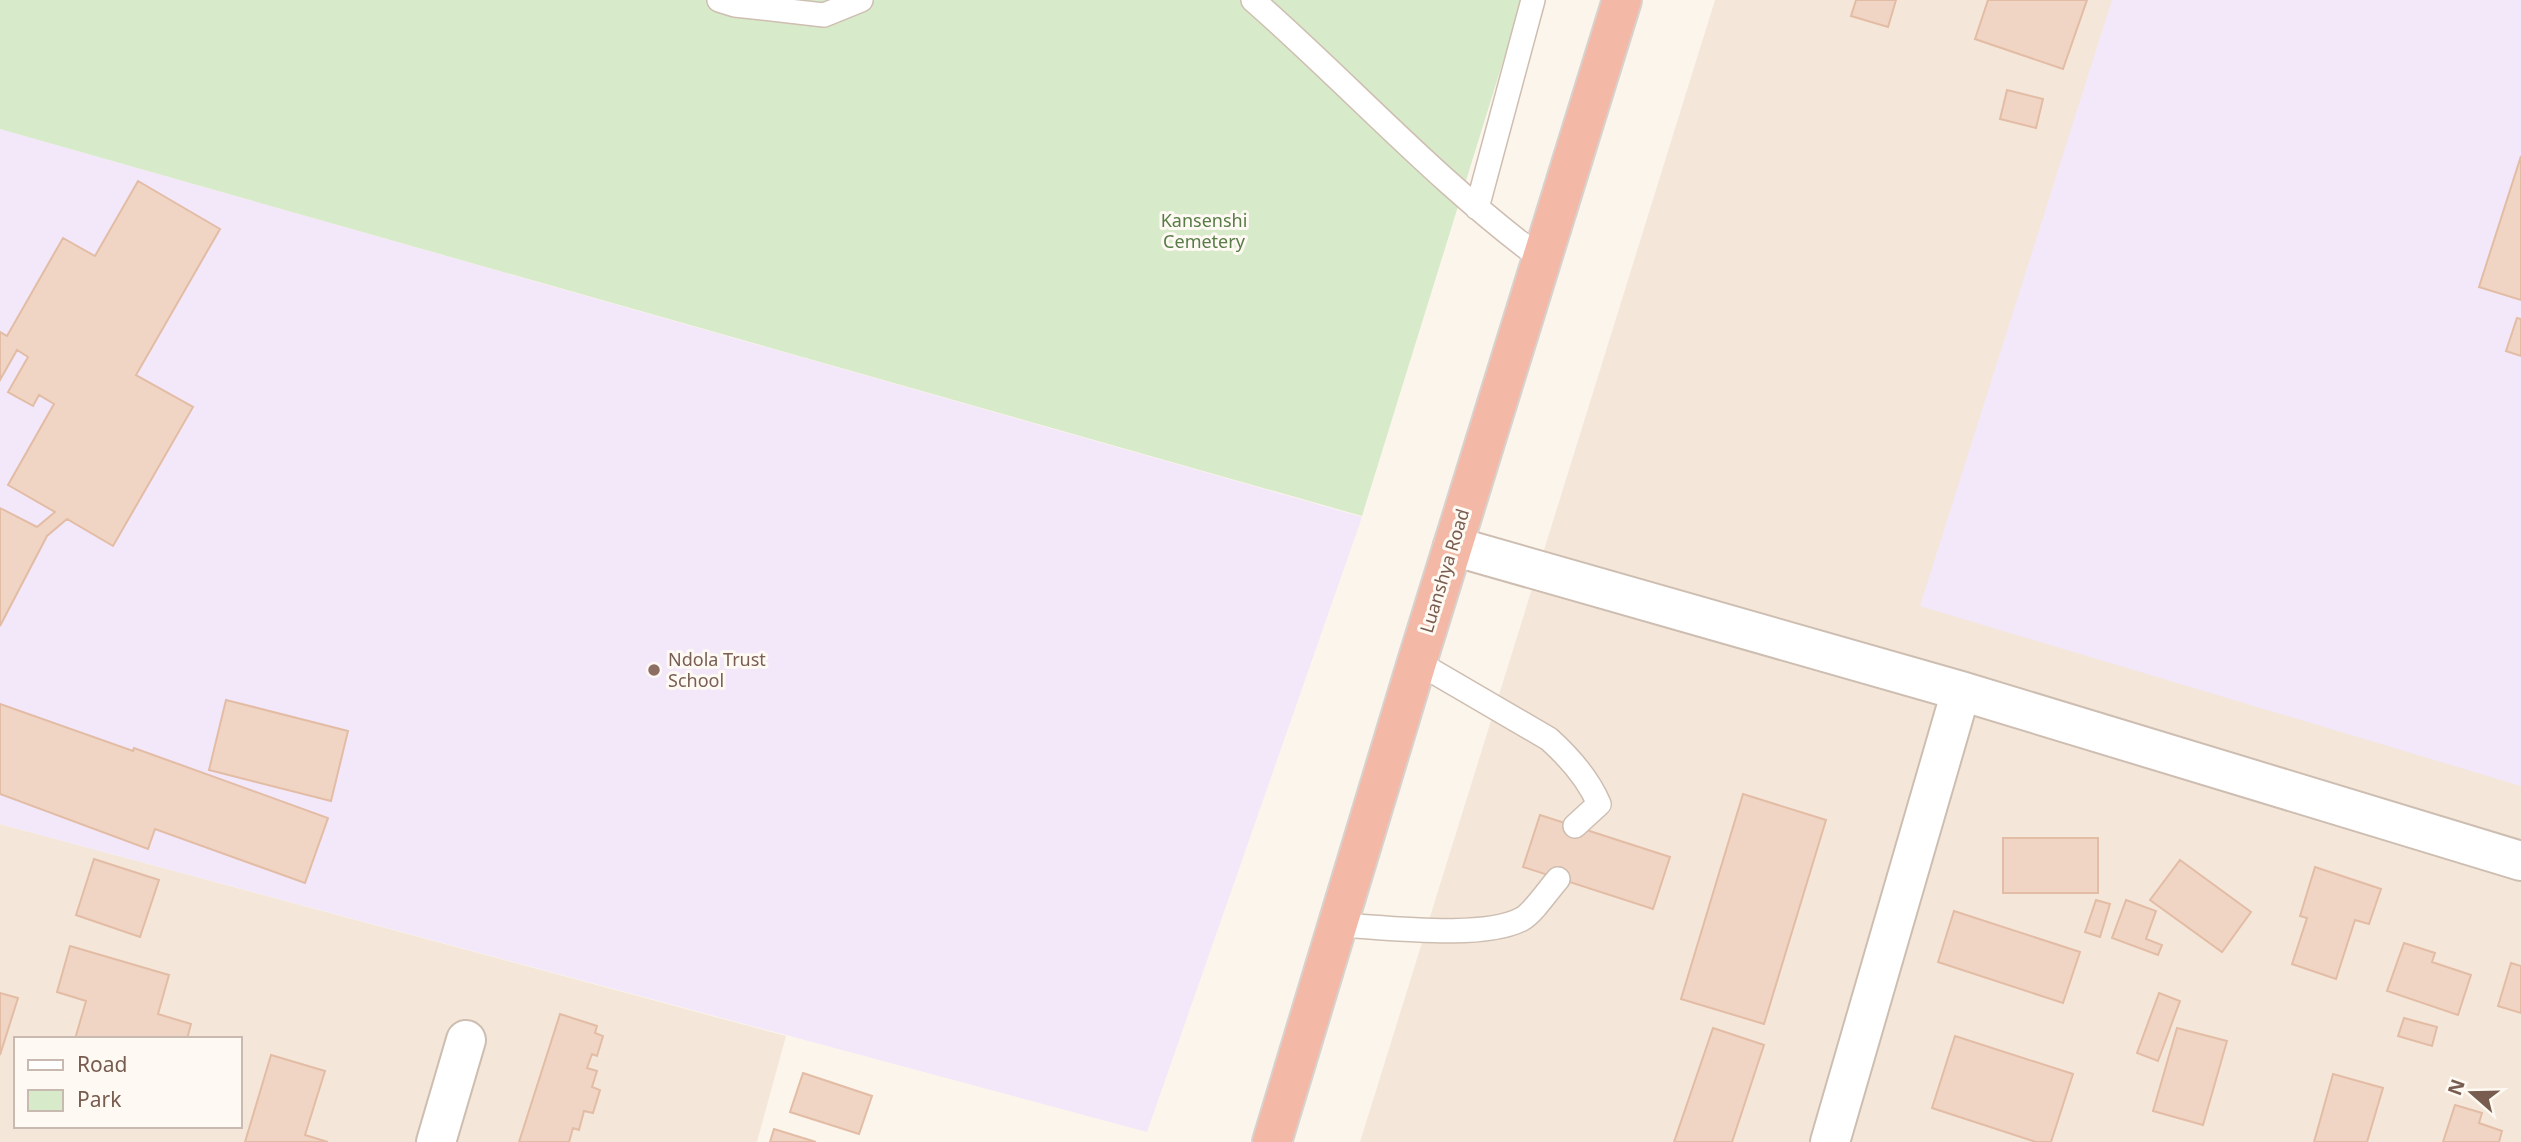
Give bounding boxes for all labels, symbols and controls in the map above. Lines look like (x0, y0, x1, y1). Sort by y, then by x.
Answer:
park label: Kansenshi Cemetery (1161, 208, 1247, 253)
street label: Luanshya Road (1414, 506, 1474, 636)
place label: Ndola Trust School (668, 647, 766, 692)
marker: Ndola Trust School (646, 662, 662, 678)
legend (14, 1037, 242, 1128)
text: Road (77, 1050, 127, 1078)
north arrow (2437, 1058, 2507, 1128)
text: N (2441, 1075, 2471, 1099)
text: Park (77, 1085, 122, 1113)

